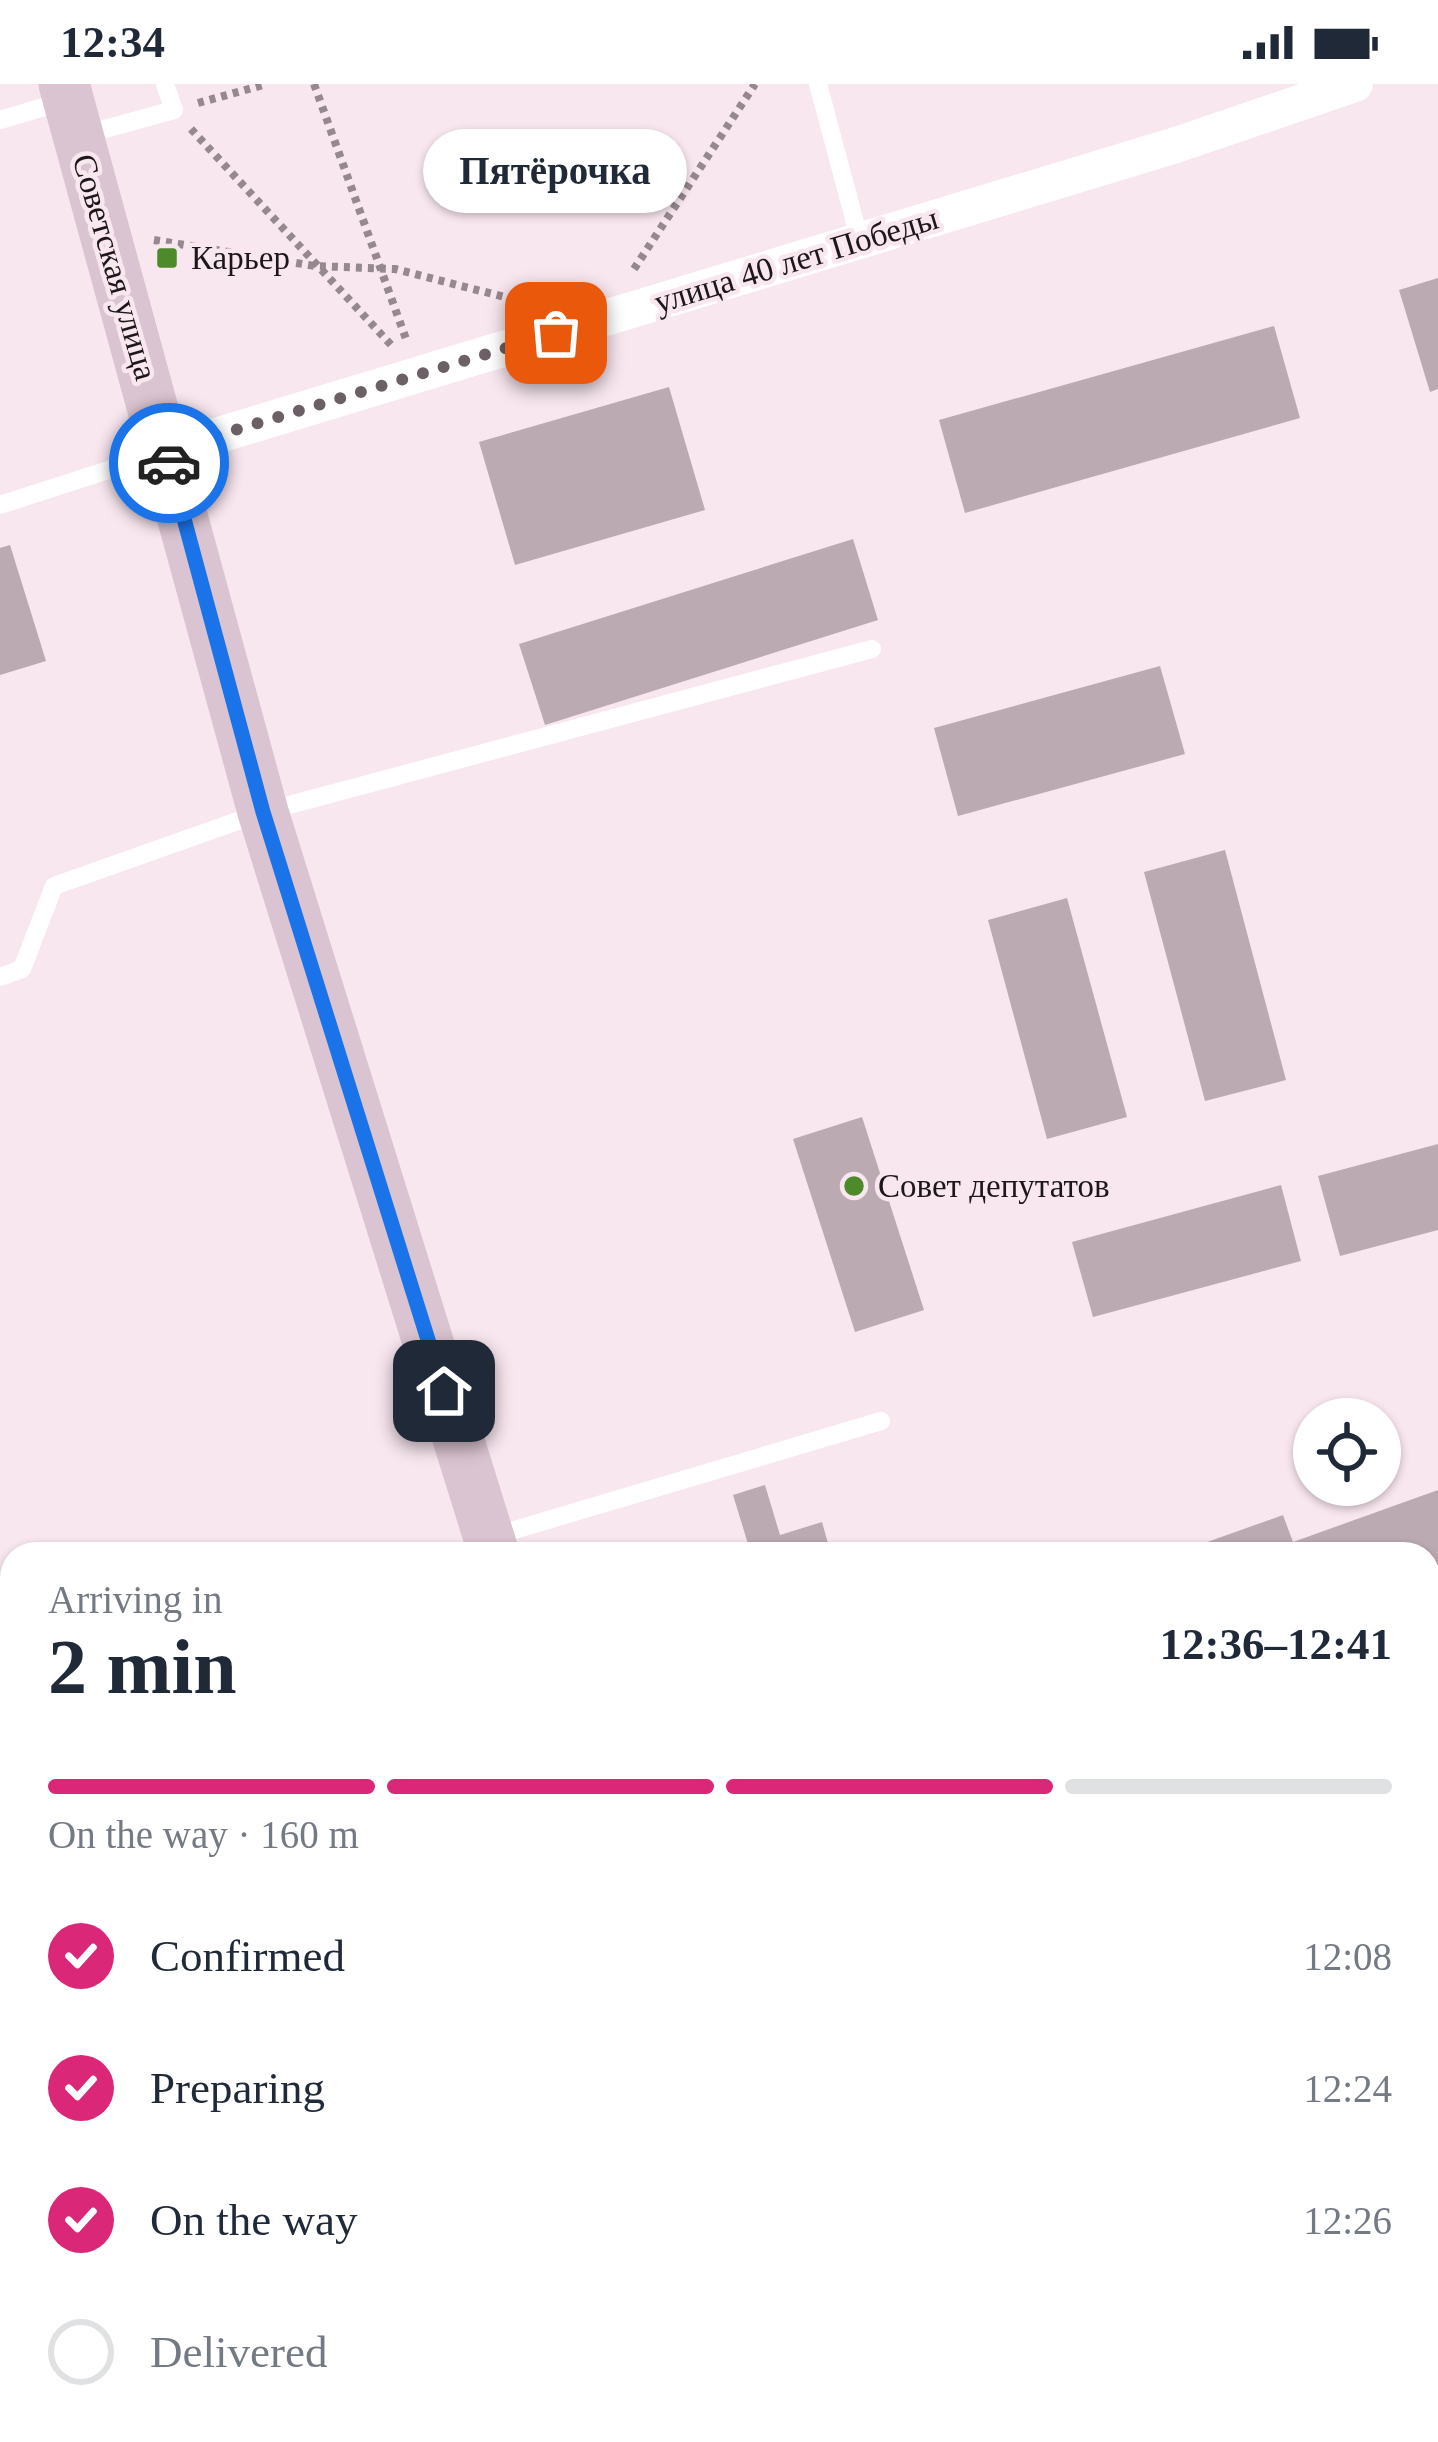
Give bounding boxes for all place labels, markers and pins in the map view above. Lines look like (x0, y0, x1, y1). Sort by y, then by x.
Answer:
callout: Пятёрочка (424, 129, 688, 213)
place label: Карьер (191, 240, 290, 276)
marker: Карьер (154, 245, 180, 271)
pin (505, 282, 607, 384)
place label: Совет депутатов (878, 1168, 1110, 1204)
marker: Совет депутатов (841, 1173, 867, 1199)
pin (393, 1340, 495, 1442)

